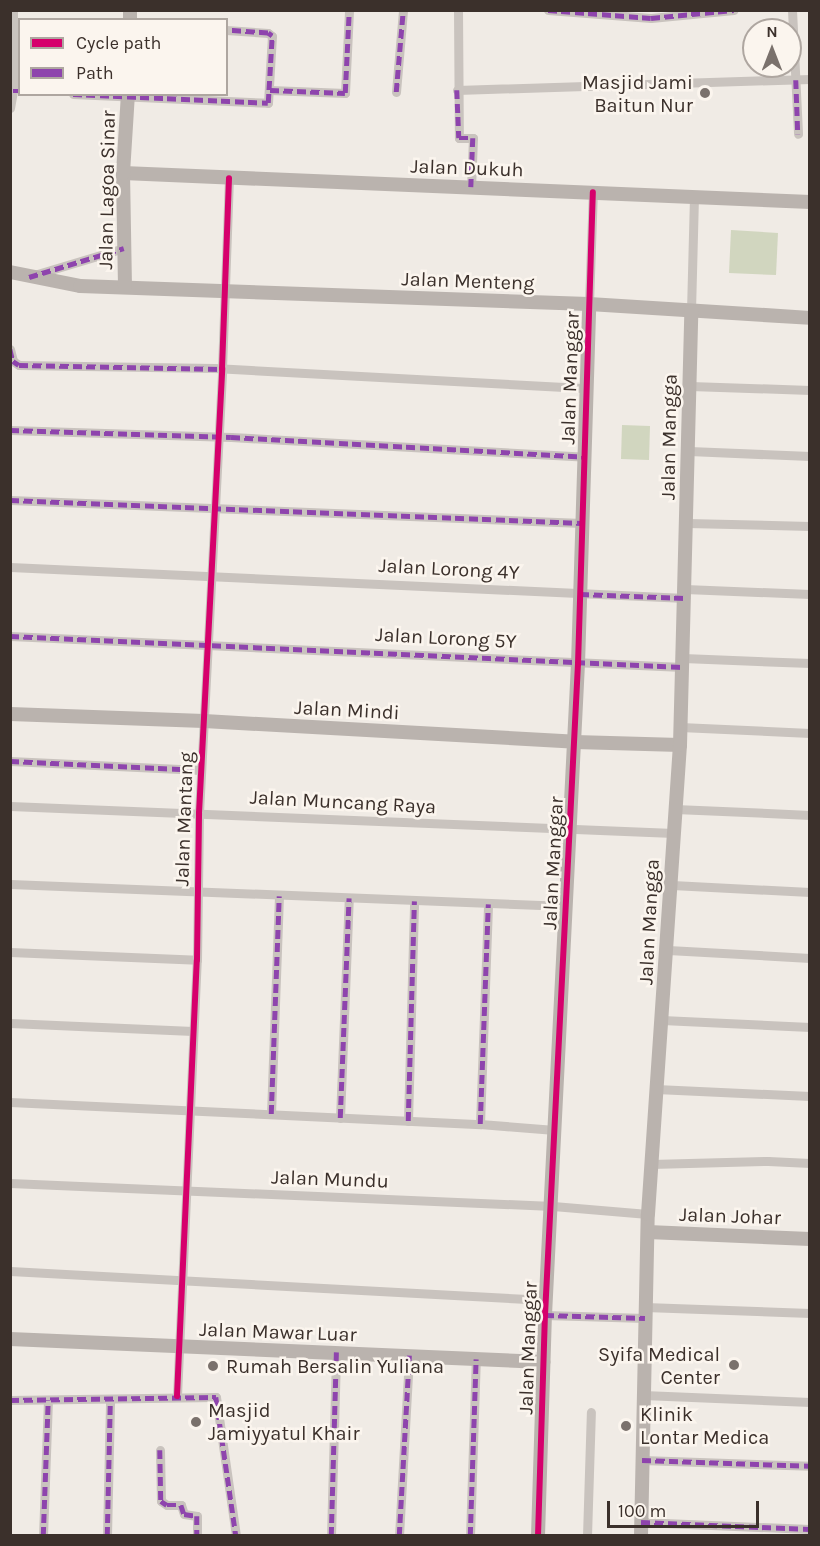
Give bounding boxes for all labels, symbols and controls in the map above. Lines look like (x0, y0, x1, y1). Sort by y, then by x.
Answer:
legend (18, 18, 228, 96)
north arrow (742, 18, 802, 78)
text: N (766, 22, 778, 41)
text: Cycle path (76, 32, 161, 54)
text: Path (76, 62, 114, 84)
place label: Masjid Jami Baitun Nur (582, 70, 693, 117)
marker: Masjid Jami Baitun Nur (698, 86, 712, 100)
street label: Jalan Lagoa Sinar (94, 110, 120, 270)
street label: Jalan Dukuh (410, 154, 524, 182)
street label: Jalan Menteng (401, 267, 535, 295)
street label: Jalan Manggar (556, 311, 584, 445)
street label: Jalan Mangga (656, 374, 682, 500)
street label: Jalan Lorong 4Y (378, 553, 520, 585)
street label: Jalan Lorong 5Y (375, 622, 517, 654)
street label: Jalan Mindi (294, 695, 400, 725)
street label: Jalan Mantang (170, 751, 198, 887)
street label: Jalan Muncang Raya (249, 785, 437, 819)
street label: Jalan Manggar (538, 796, 568, 930)
street label: Jalan Mangga (634, 858, 664, 986)
street label: Jalan Mundu (271, 1165, 389, 1193)
street label: Jalan Johar (679, 1202, 781, 1230)
street label: Jalan Manggar (514, 1281, 542, 1415)
street label: Jalan Mawar Luar (199, 1317, 357, 1347)
place label: Syifa Medical Center (598, 1342, 720, 1389)
place label: Rumah Bersalin Yuliana (226, 1354, 444, 1378)
marker: Syifa Medical Center (725, 1356, 743, 1374)
marker: Rumah Bersalin Yuliana (204, 1357, 222, 1375)
place label: Masjid Jamiyyatul Khair (208, 1398, 360, 1445)
place label: Klinik Lontar Medica (640, 1402, 769, 1449)
marker: Masjid Jamiyyatul Khair (189, 1415, 203, 1429)
marker: Klinik Lontar Medica (617, 1417, 635, 1435)
scale bar (610, 1489, 762, 1527)
text: 100 m (618, 1500, 666, 1522)

